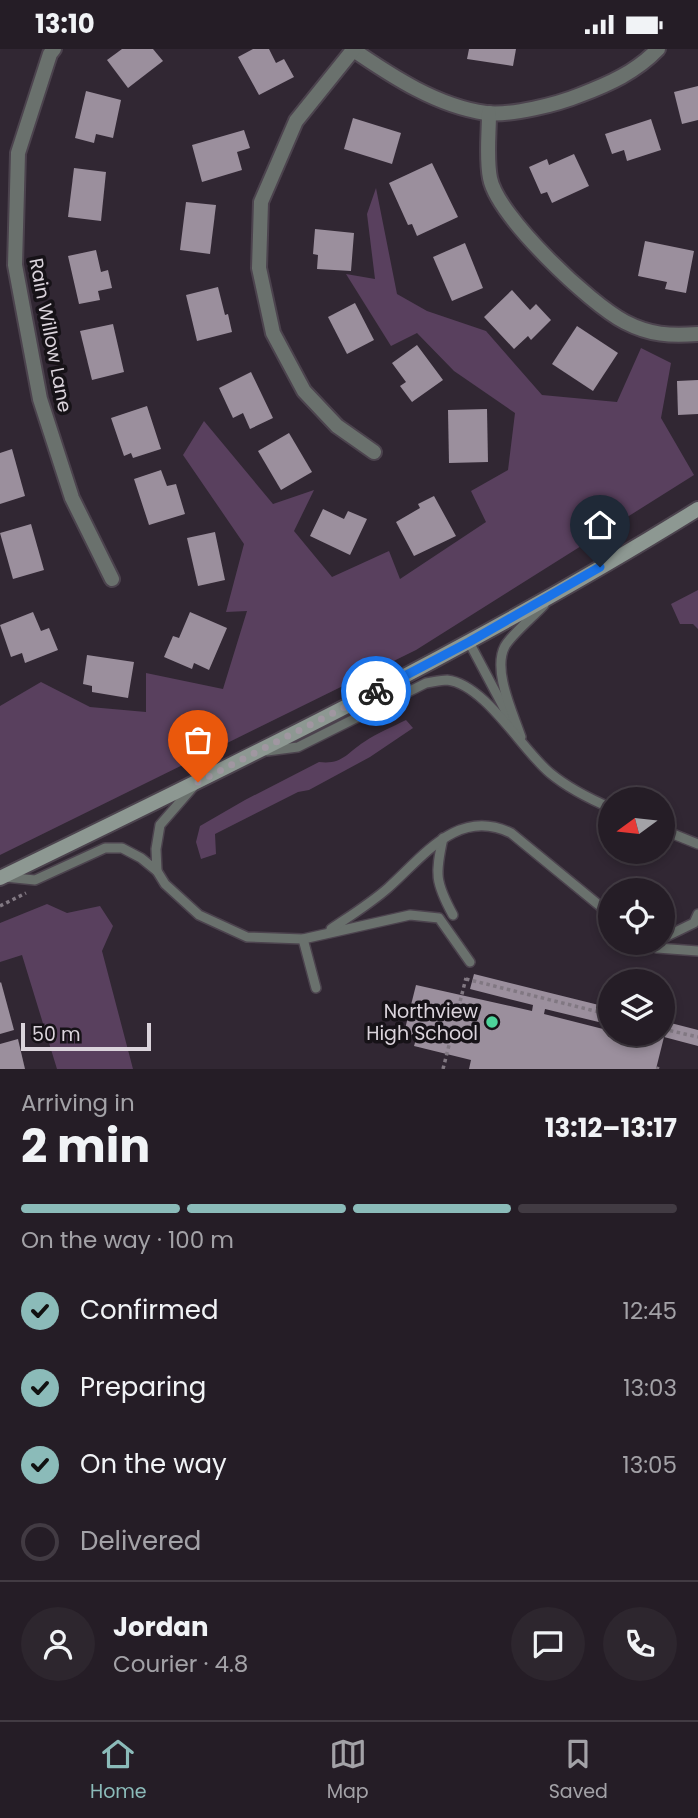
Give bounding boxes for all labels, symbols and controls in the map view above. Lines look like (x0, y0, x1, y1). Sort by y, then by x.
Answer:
text: 13:10 (35, 6, 95, 42)
street label: Rain Willow Lane (22, 256, 79, 415)
pin (570, 495, 630, 567)
icon: home (581, 506, 619, 544)
courier (341, 656, 411, 726)
icon: bike (357, 672, 395, 710)
pin (168, 710, 228, 782)
icon: bag (179, 721, 217, 759)
north arrow (598, 787, 676, 865)
map controls (598, 787, 675, 1046)
button: locate (598, 878, 675, 955)
button: layers (598, 969, 675, 1046)
place label: Northview High School (366, 998, 478, 1047)
marker: Northview High School (484, 1014, 500, 1030)
scale bar (21, 1020, 150, 1052)
text: 50 m (32, 1021, 81, 1048)
text: Arriving in (21, 1087, 135, 1119)
text: 13:12–13:17 (545, 1110, 677, 1146)
text: 2 min (21, 1114, 150, 1178)
text: On the way · 100 m (21, 1224, 234, 1256)
icon: check (21, 1292, 59, 1330)
text: Confirmed (80, 1292, 218, 1328)
text: 12:45 (623, 1295, 677, 1327)
icon: check (21, 1369, 59, 1407)
text: Preparing (80, 1369, 206, 1405)
text: 13:03 (623, 1372, 677, 1404)
icon: check (21, 1446, 59, 1484)
text: On the way (80, 1446, 227, 1482)
text: 13:05 (622, 1449, 677, 1481)
text: Delivered (80, 1523, 201, 1559)
button: person (21, 1607, 95, 1681)
button: chat (511, 1607, 585, 1681)
button: phone (603, 1607, 677, 1681)
text: Jordan (113, 1609, 209, 1645)
text: Courier · 4.8 (113, 1648, 248, 1680)
tab: Home (90, 1735, 147, 1806)
tab: Map (327, 1735, 369, 1806)
tab: Saved (549, 1735, 608, 1806)

